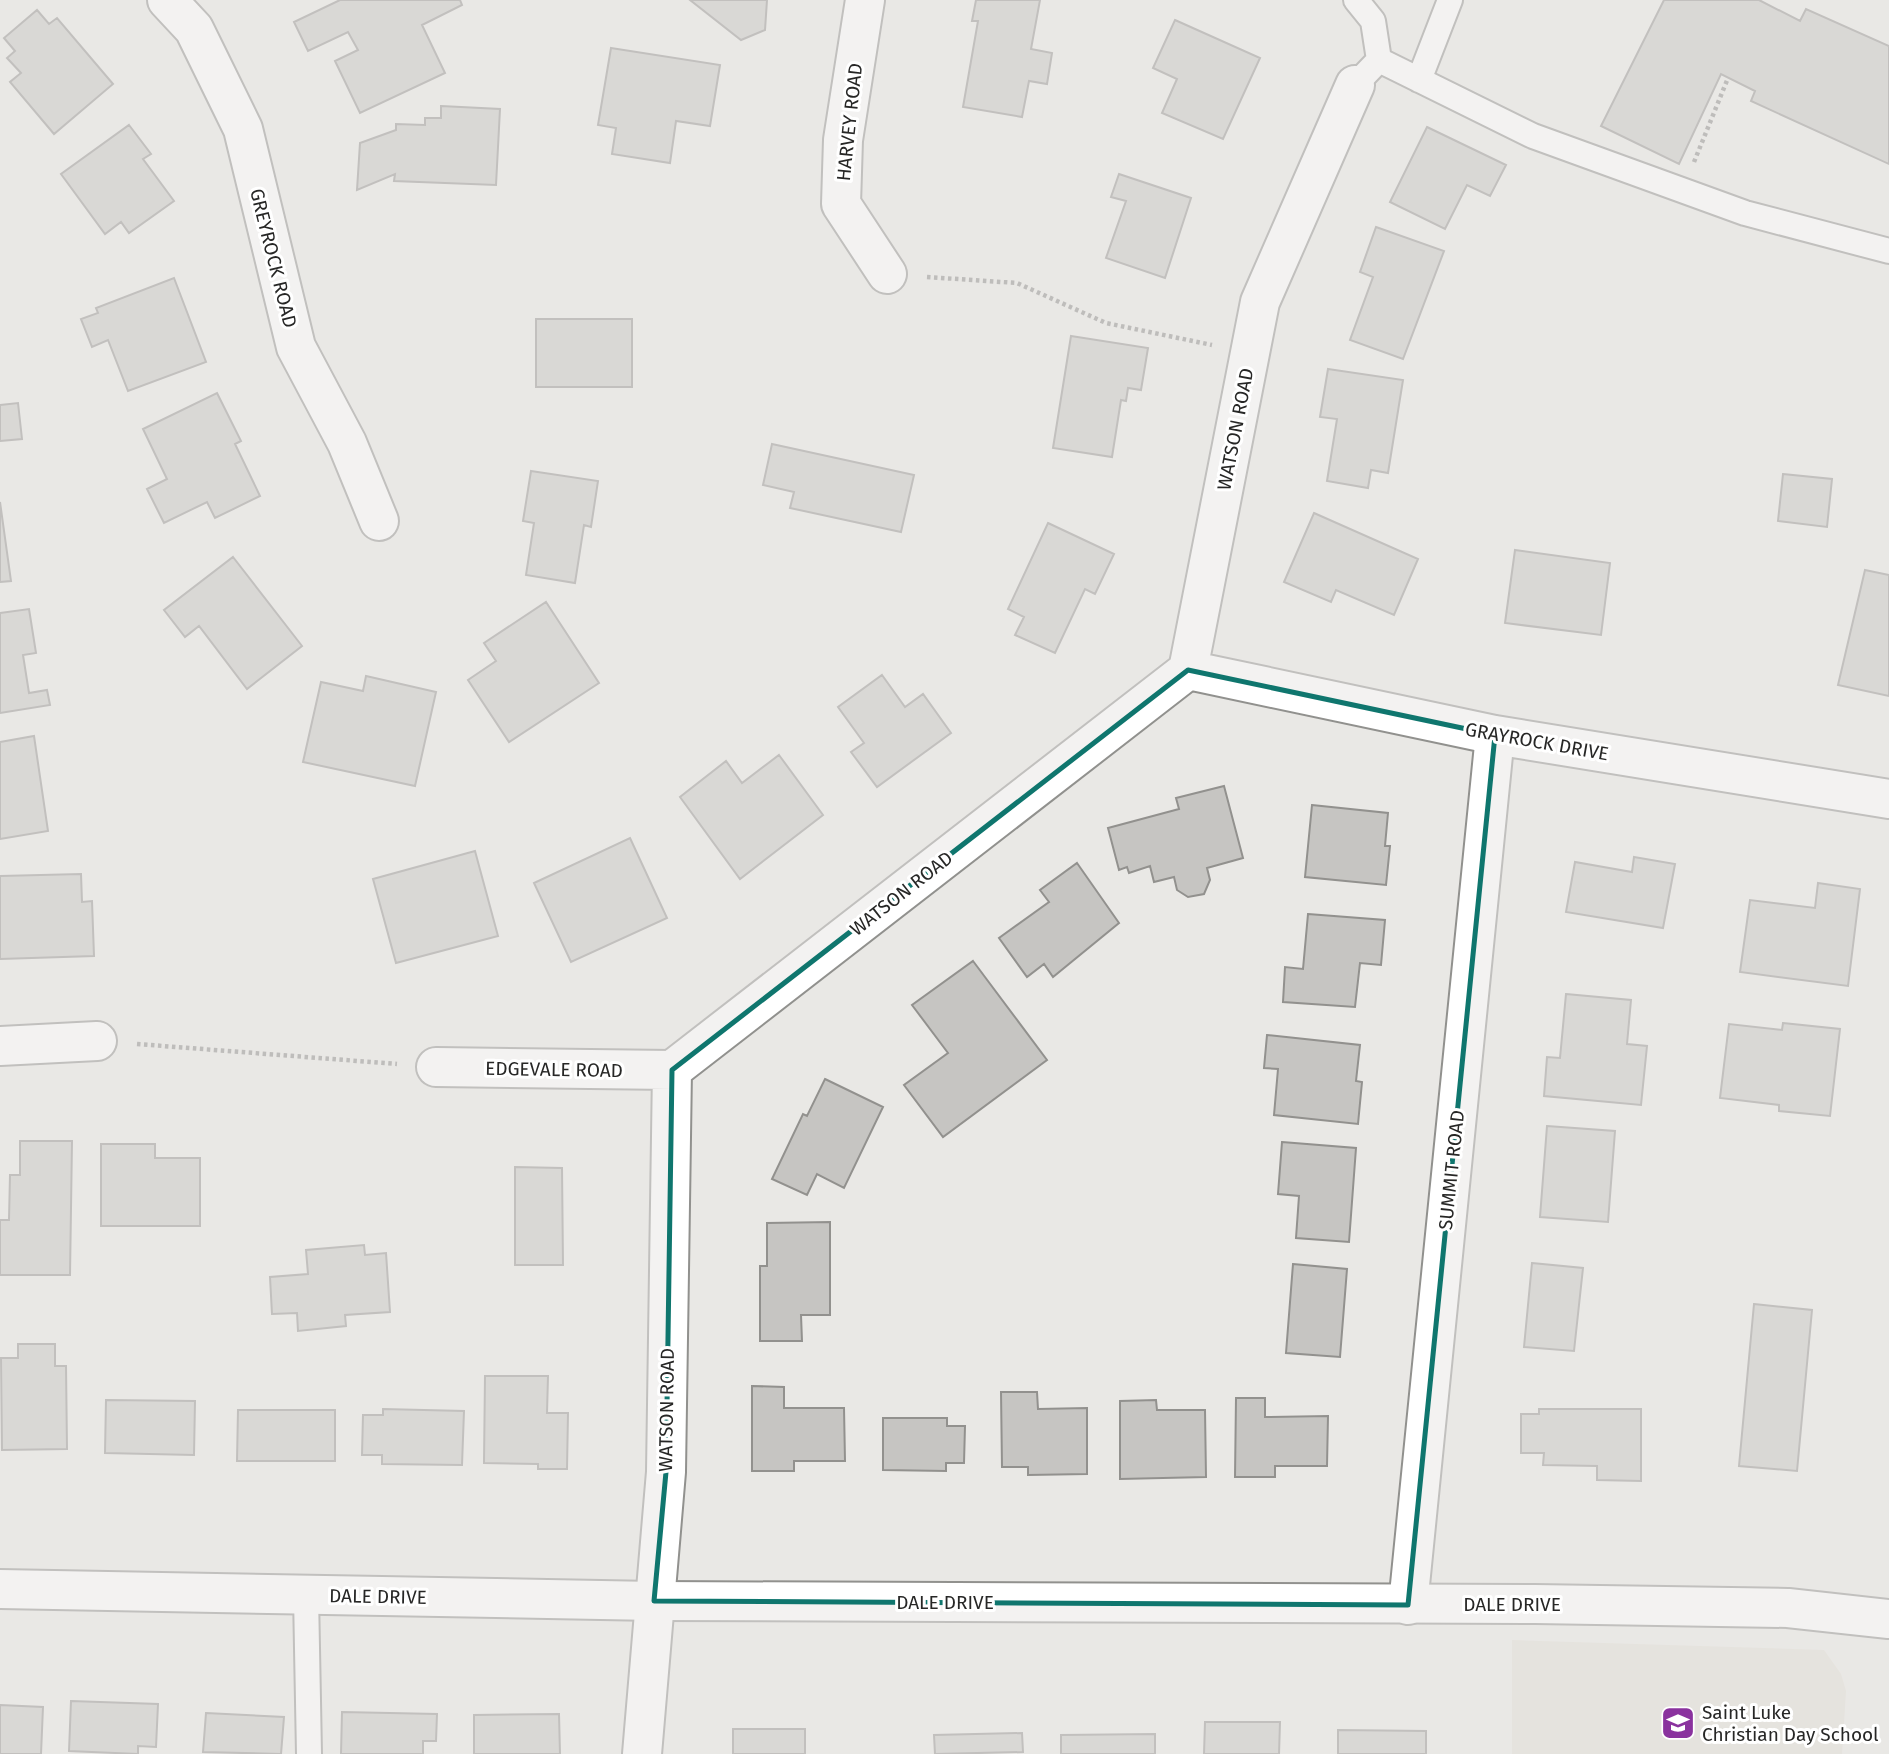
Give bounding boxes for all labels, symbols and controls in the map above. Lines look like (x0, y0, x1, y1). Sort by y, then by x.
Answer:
street label: HARVEY ROAD (832, 62, 867, 182)
street label: GREYROCK ROAD (245, 186, 302, 330)
street label: WATSON ROAD (1212, 366, 1259, 492)
street label: GRAYROCK DRIVE (1463, 718, 1610, 765)
street label: WATSON ROAD (845, 846, 957, 941)
street label: EDGEVALE ROAD (485, 1057, 623, 1082)
street label: SUMMIT ROAD (1434, 1109, 1469, 1231)
street label: WATSON ROAD (654, 1348, 679, 1472)
street label: DALE DRIVE (329, 1584, 427, 1609)
street label: DALE DRIVE (896, 1591, 994, 1614)
street label: DALE DRIVE (1463, 1593, 1561, 1616)
place label: Saint Luke Christian Day School (1702, 1701, 1879, 1746)
school or university icon: Saint Luke Christian Day School (1659, 1704, 1697, 1742)

